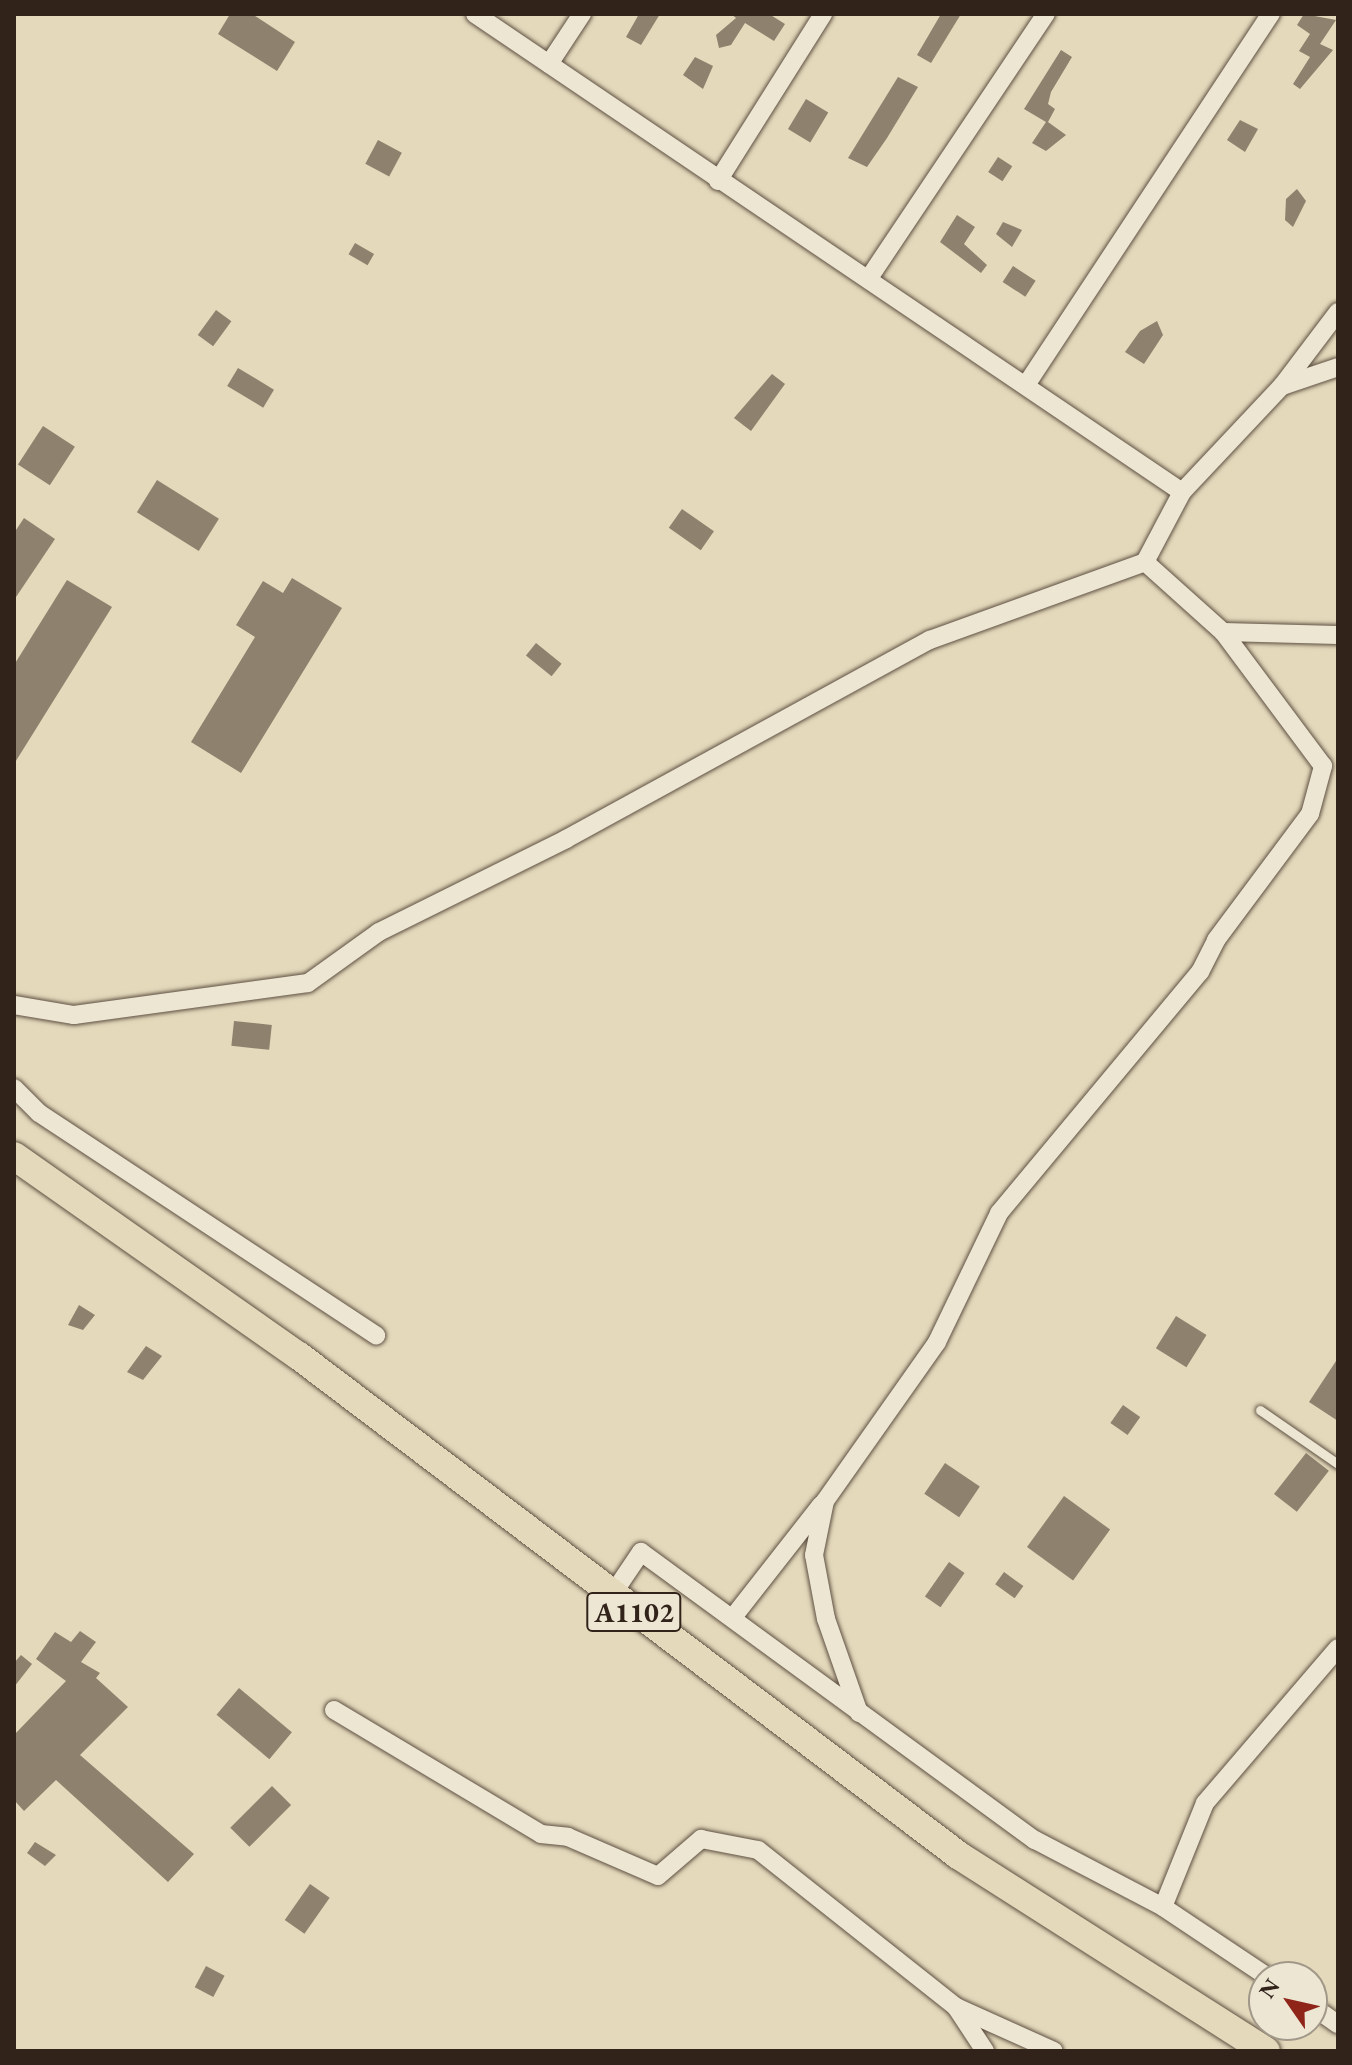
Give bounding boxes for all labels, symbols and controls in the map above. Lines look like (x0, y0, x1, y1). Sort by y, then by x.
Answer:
road number: A1102 (586, 1588, 682, 1636)
north arrow (1248, 1961, 1328, 2041)
text: N (1252, 1973, 1286, 2004)

